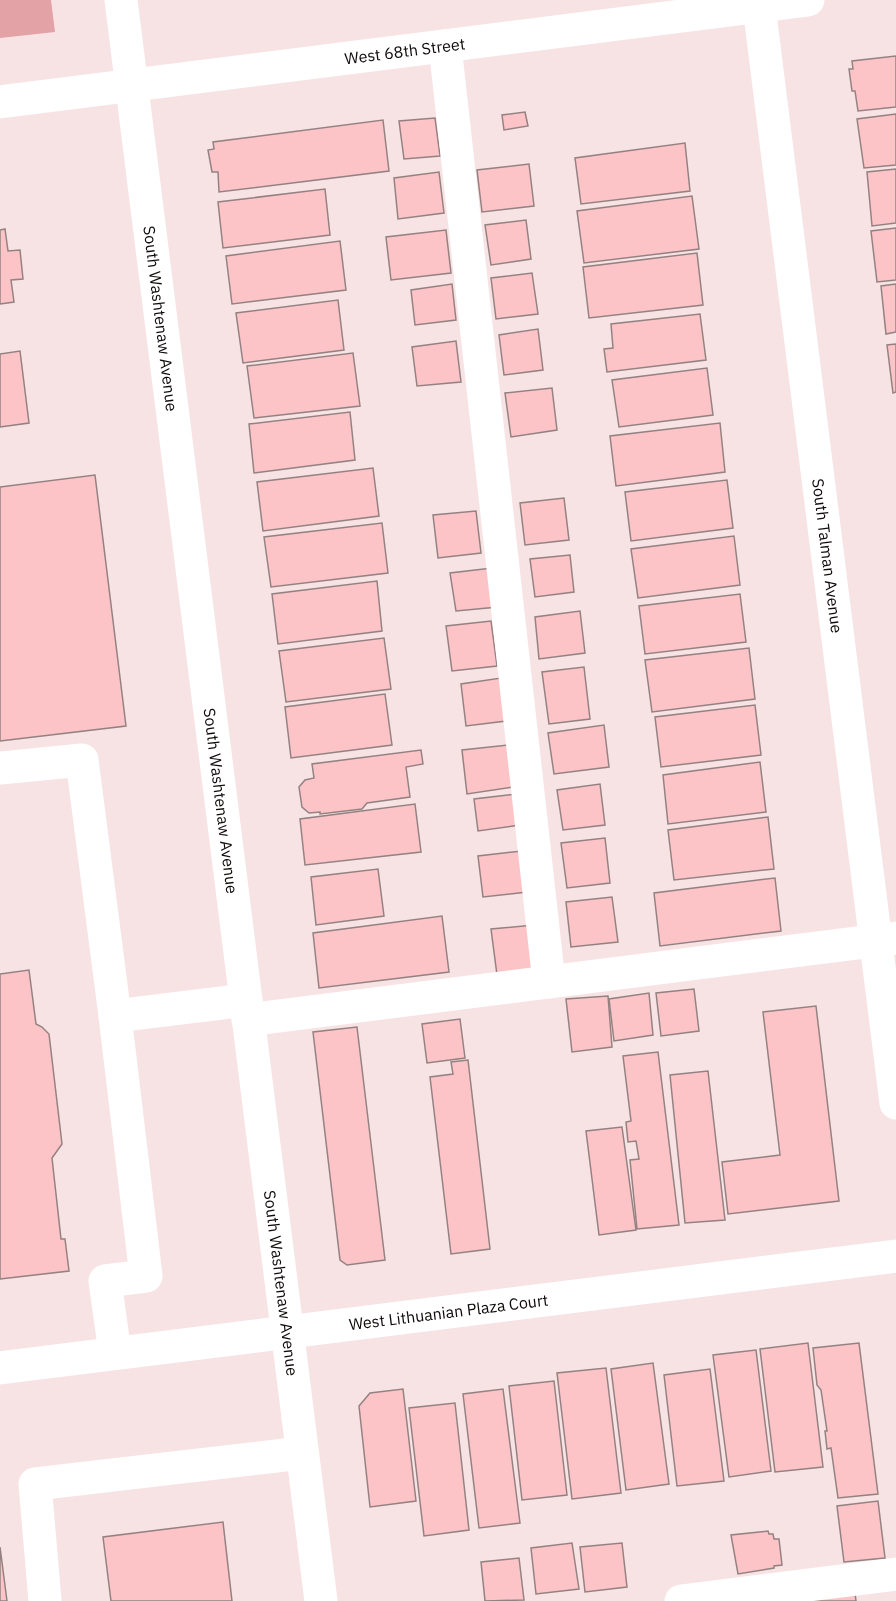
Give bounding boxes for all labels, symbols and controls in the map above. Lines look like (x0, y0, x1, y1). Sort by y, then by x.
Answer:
street label: West 68th Street (343, 33, 466, 68)
street label: South Washtenaw Avenue (139, 225, 182, 413)
street label: South Talman Avenue (808, 477, 847, 634)
street label: South Washtenaw Avenue (200, 707, 243, 895)
street label: South Washtenaw Avenue (260, 1189, 303, 1377)
street label: West Lithuanian Plaza Court (348, 1290, 549, 1334)

